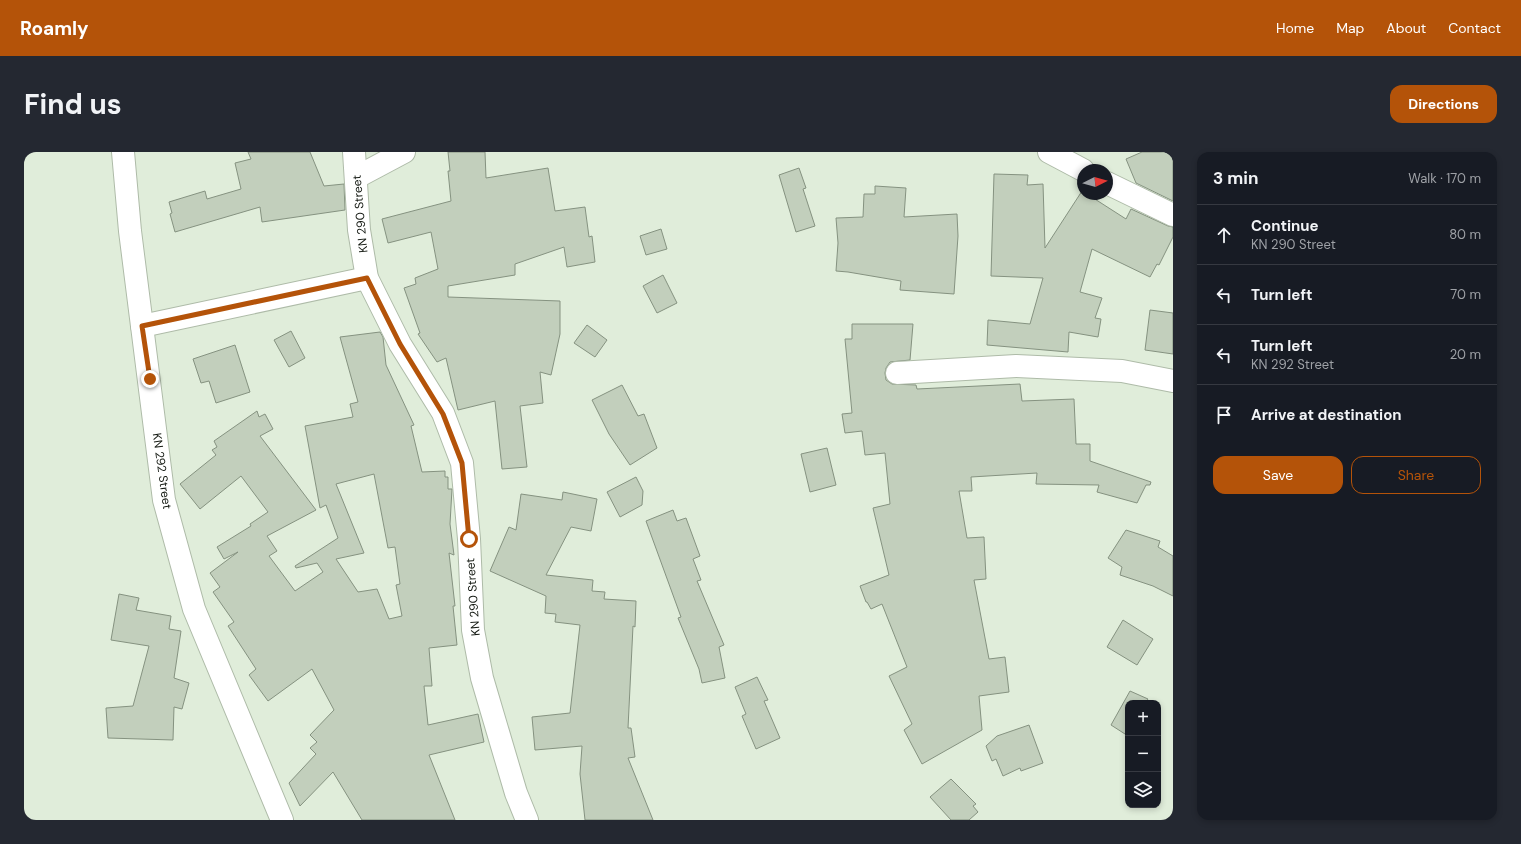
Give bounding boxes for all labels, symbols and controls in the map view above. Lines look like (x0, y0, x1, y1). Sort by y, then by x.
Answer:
text: Roamly (20, 16, 89, 41)
text: Home (1276, 19, 1314, 37)
text: Map (1336, 19, 1364, 37)
text: About (1386, 19, 1426, 37)
text: Contact (1448, 19, 1501, 37)
button: Directions (1390, 85, 1497, 123)
text: Find us (24, 86, 122, 123)
north arrow (1077, 164, 1113, 200)
text: 3 min (1213, 167, 1258, 189)
text: Walk · 170 m (1408, 170, 1481, 187)
street label: KN 290 Street (349, 174, 371, 254)
text: Continue (1251, 216, 1319, 236)
icon: ahead (1213, 224, 1235, 246)
text: 80 m (1449, 226, 1481, 243)
text: KN 290 Street (1251, 236, 1336, 253)
icon: left (1213, 284, 1235, 306)
text: Turn left (1251, 285, 1312, 305)
text: 70 m (1450, 286, 1481, 303)
text: Turn left (1251, 336, 1312, 356)
icon: left (1213, 344, 1235, 366)
text: 20 m (1450, 346, 1481, 363)
text: KN 292 Street (1251, 356, 1334, 373)
route end (141, 370, 159, 388)
icon: arrive (1213, 404, 1235, 426)
text: Arrive at destination (1251, 405, 1402, 425)
street label: KN 292 Street (149, 432, 175, 510)
button: Save (1213, 456, 1343, 494)
button: Share (1351, 456, 1481, 494)
route start (460, 530, 478, 548)
street label: KN 290 Street (462, 557, 484, 637)
map controls (1125, 700, 1161, 808)
button: + (1125, 700, 1161, 736)
button: − (1125, 736, 1161, 772)
button: layers (1125, 772, 1161, 808)

